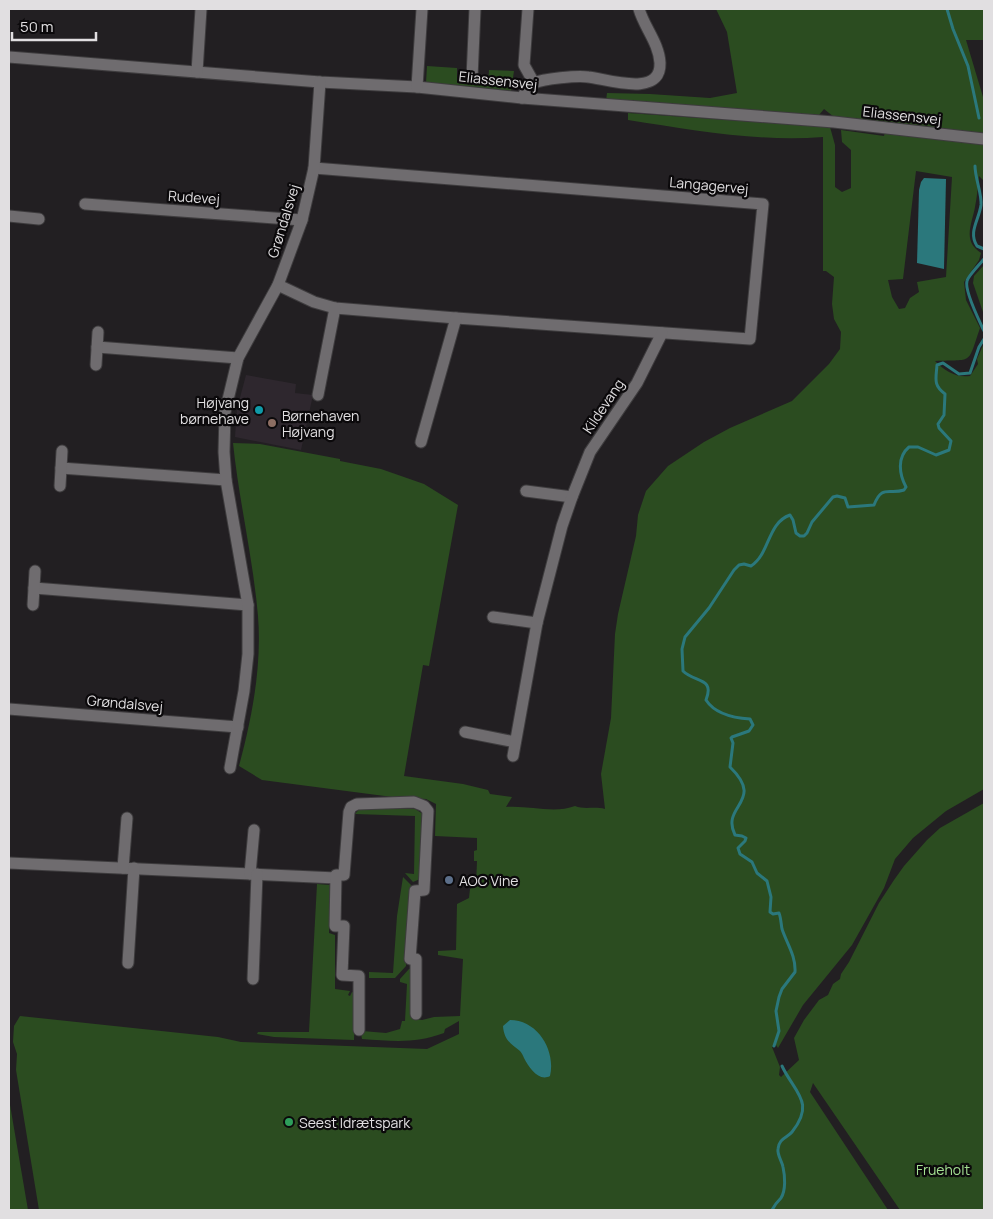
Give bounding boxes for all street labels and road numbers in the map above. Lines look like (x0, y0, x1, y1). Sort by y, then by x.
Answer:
street label: Eliassensvej (458, 66, 538, 94)
street label: Eliassensvej (862, 101, 942, 129)
street label: Langagervej (669, 172, 749, 198)
street label: Grøndalsvej (263, 182, 303, 260)
street label: Rudevej (167, 186, 221, 208)
street label: Kildevang (578, 375, 628, 437)
street label: Grøndalsvej (86, 690, 164, 716)

